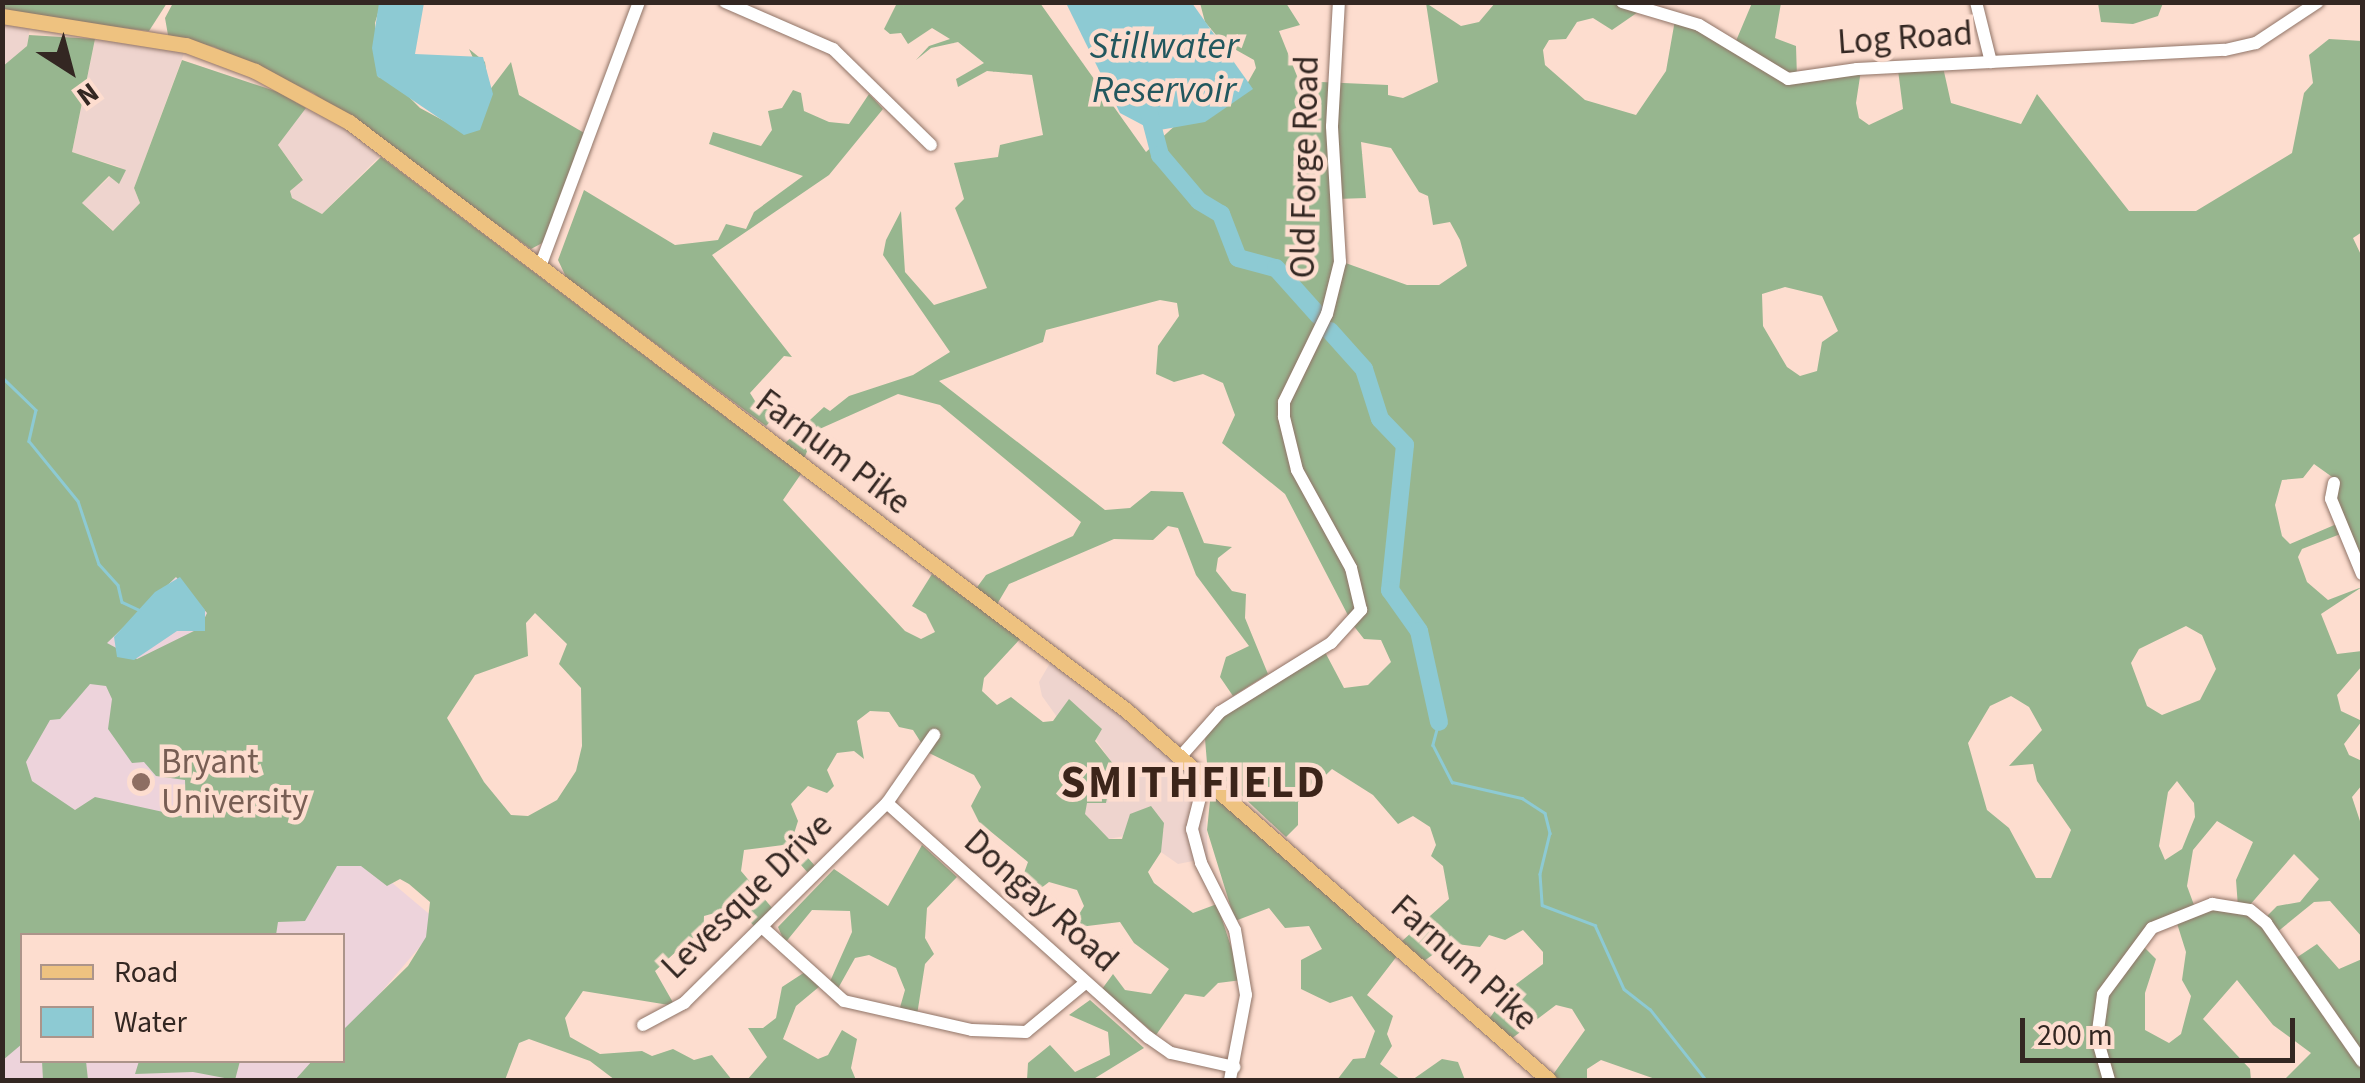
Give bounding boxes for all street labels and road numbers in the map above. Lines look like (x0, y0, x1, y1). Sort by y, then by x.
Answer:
street label: Log Road (1836, 12, 1974, 64)
street label: Old Forge Road (1282, 55, 1328, 279)
street label: Farnum Pike (747, 380, 919, 524)
street label: Levesque Drive (653, 804, 841, 988)
street label: Dongay Road (955, 821, 1127, 981)
street label: Farnum Pike (1382, 886, 1546, 1040)

